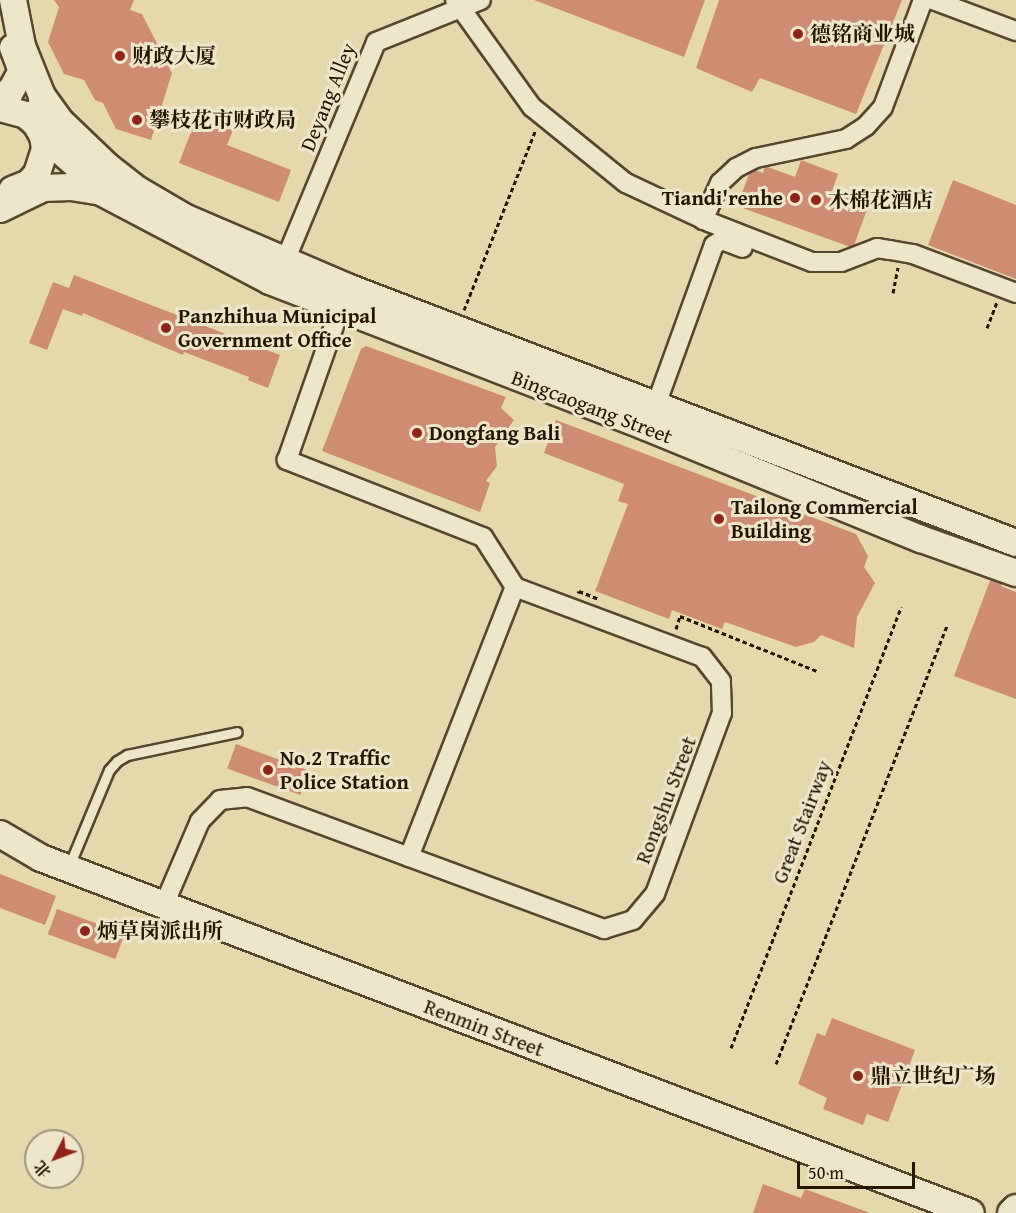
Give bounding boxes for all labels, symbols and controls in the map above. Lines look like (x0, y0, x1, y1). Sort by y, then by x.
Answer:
place label: 德铭商业城 (810, 21, 915, 47)
marker: 德铭商业城 (791, 27, 805, 41)
street label: Deyang Alley (295, 39, 361, 155)
place label: 财政大厦 (132, 43, 216, 69)
marker: 财政大厦 (113, 49, 127, 63)
place label: 攀枝花市财政局 (149, 107, 296, 133)
marker: 攀枝花市财政局 (130, 113, 144, 127)
place label: Tiandi'renhe (662, 185, 783, 211)
place label: 木棉花酒店 (828, 187, 933, 213)
marker: Tiandi'renhe (788, 191, 802, 205)
marker: 木棉花酒店 (809, 193, 823, 207)
place label: Panzhihua Municipal Government Office (178, 303, 377, 353)
marker: Panzhihua Municipal Government Office (159, 321, 173, 335)
street label: Bingcaogang Street (508, 365, 676, 449)
place label: Dongfang Bali (429, 420, 560, 446)
marker: Dongfang Bali (410, 426, 424, 440)
place label: Tailong Commercial Building (731, 494, 918, 544)
marker: Tailong Commercial Building (712, 512, 726, 526)
street label: Rongshu Street (630, 733, 702, 867)
place label: No.2 Traffic Police Station (280, 745, 409, 795)
street label: Great Stairway (767, 757, 837, 887)
marker: No.2 Traffic Police Station (261, 763, 275, 777)
place label: 炳草岗派出所 (97, 918, 223, 944)
marker: 炳草岗派出所 (78, 924, 92, 938)
street label: Renmin Street (421, 994, 547, 1062)
place label: 鼎立世纪广场 (870, 1063, 996, 1089)
marker: 鼎立世纪广场 (851, 1069, 865, 1083)
north arrow (24, 1129, 84, 1189)
scale bar (800, 1150, 918, 1188)
text: 北 (28, 1156, 56, 1184)
text: 50 m (808, 1159, 844, 1186)

